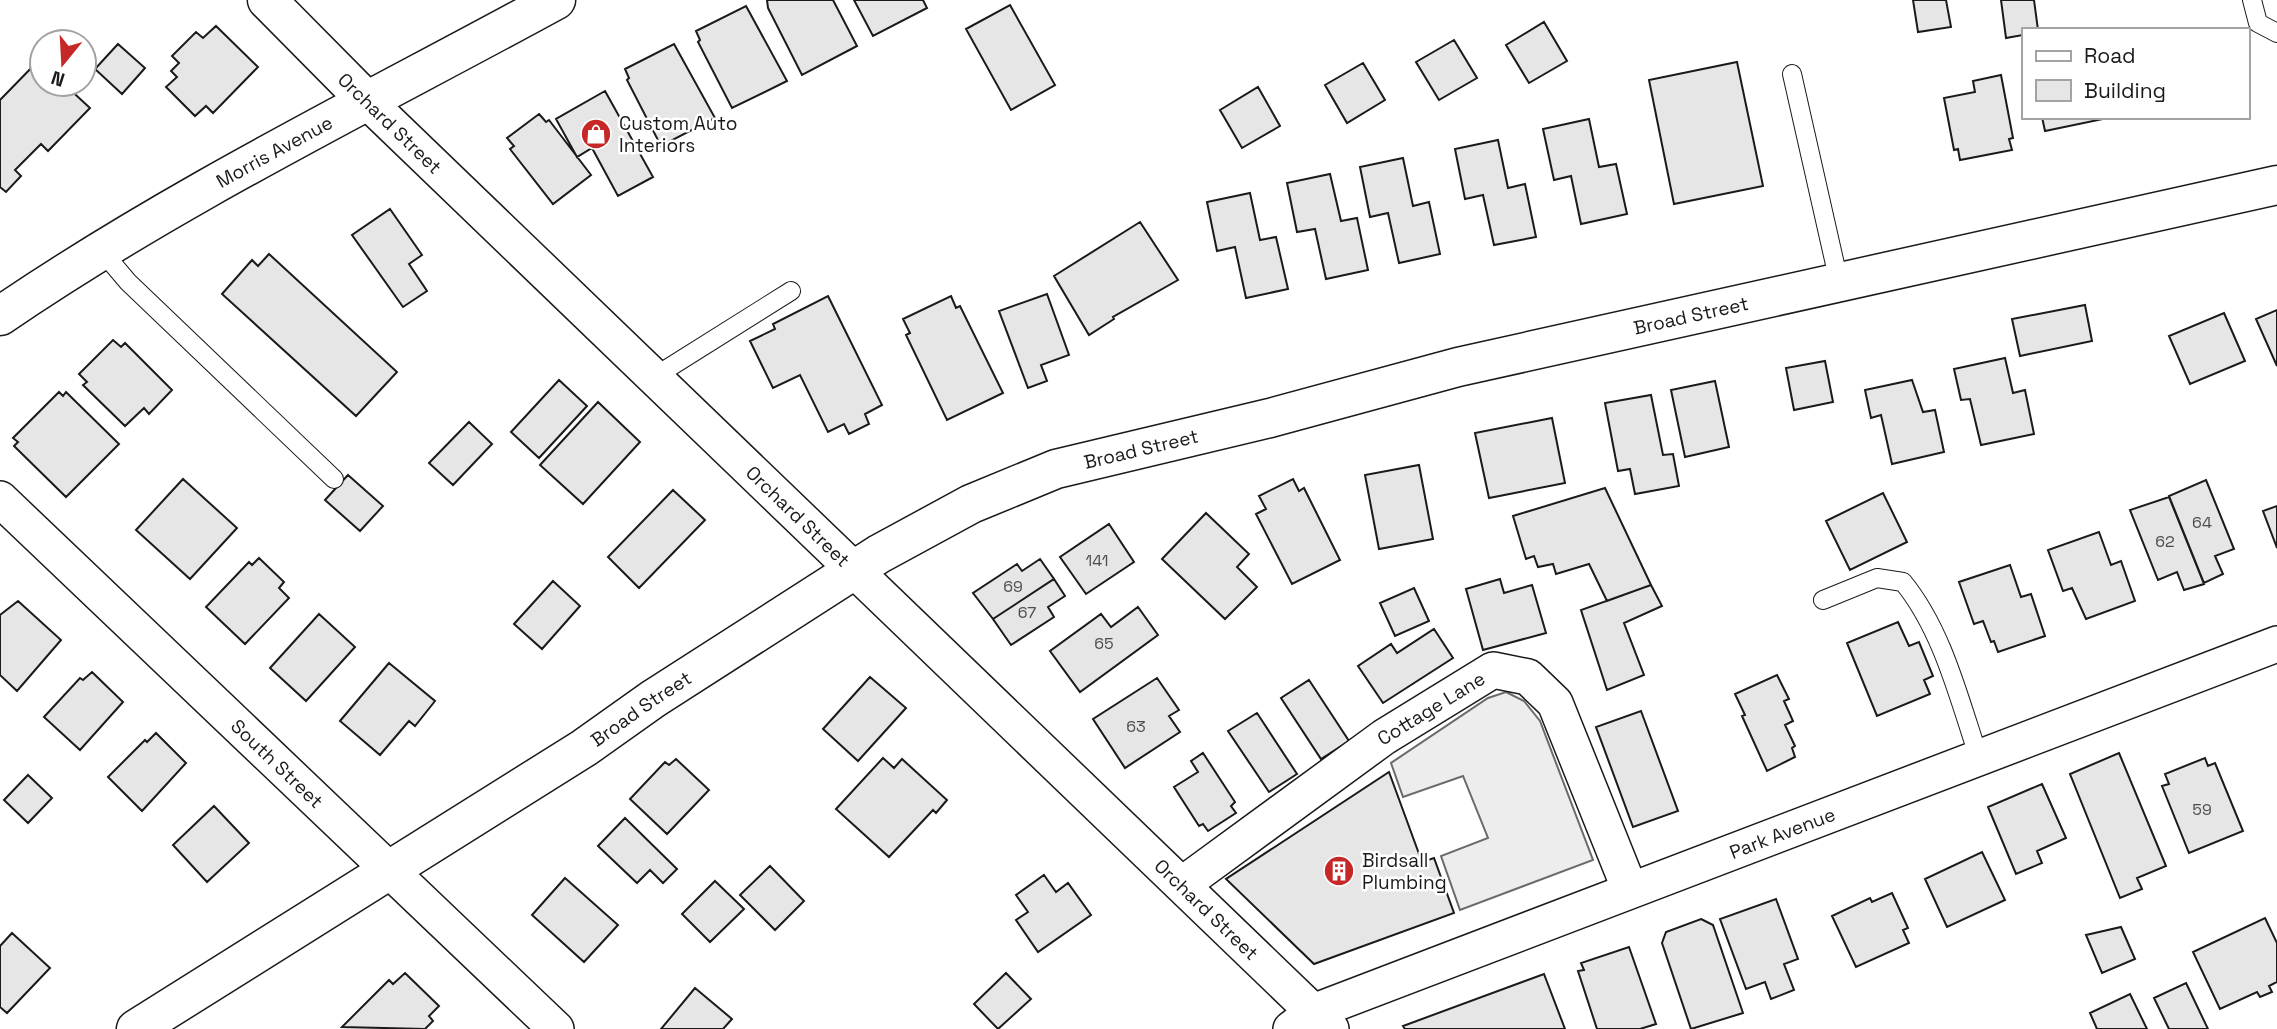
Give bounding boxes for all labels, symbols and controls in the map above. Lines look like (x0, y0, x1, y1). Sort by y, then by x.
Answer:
north arrow (28, 28, 98, 98)
legend (2022, 28, 2249, 119)
text: Road (2084, 42, 2136, 69)
text: N (48, 65, 68, 93)
street label: Orchard Street (332, 67, 447, 179)
text: Building (2084, 77, 2166, 104)
street label: Morris Avenue (212, 110, 337, 194)
place label: Custom Auto Interiors (619, 111, 737, 158)
shop icon: Custom Auto Interiors (579, 117, 613, 151)
street label: Broad Street (1631, 291, 1751, 341)
street label: Broad Street (1081, 423, 1201, 475)
street label: Orchard Street (740, 460, 855, 572)
house number: 64 (2192, 512, 2212, 533)
house number: 62 (2155, 531, 2175, 552)
house number: 141 (1086, 550, 1108, 571)
house number: 69 (1003, 576, 1023, 597)
house number: 67 (1018, 602, 1036, 623)
house number: 65 (1094, 633, 1114, 654)
street label: Broad Street (586, 666, 696, 752)
street label: Cottage Lane (1373, 666, 1490, 751)
street label: South Street (225, 714, 328, 814)
house number: 63 (1126, 716, 1146, 737)
house number: 59 (2192, 799, 2212, 820)
street label: Park Avenue (1726, 802, 1839, 865)
place label: Birdsall Plumbing (1362, 848, 1447, 895)
street label: Orchard Street (1149, 854, 1264, 966)
building icon: Birdsall Plumbing (1322, 854, 1356, 888)

